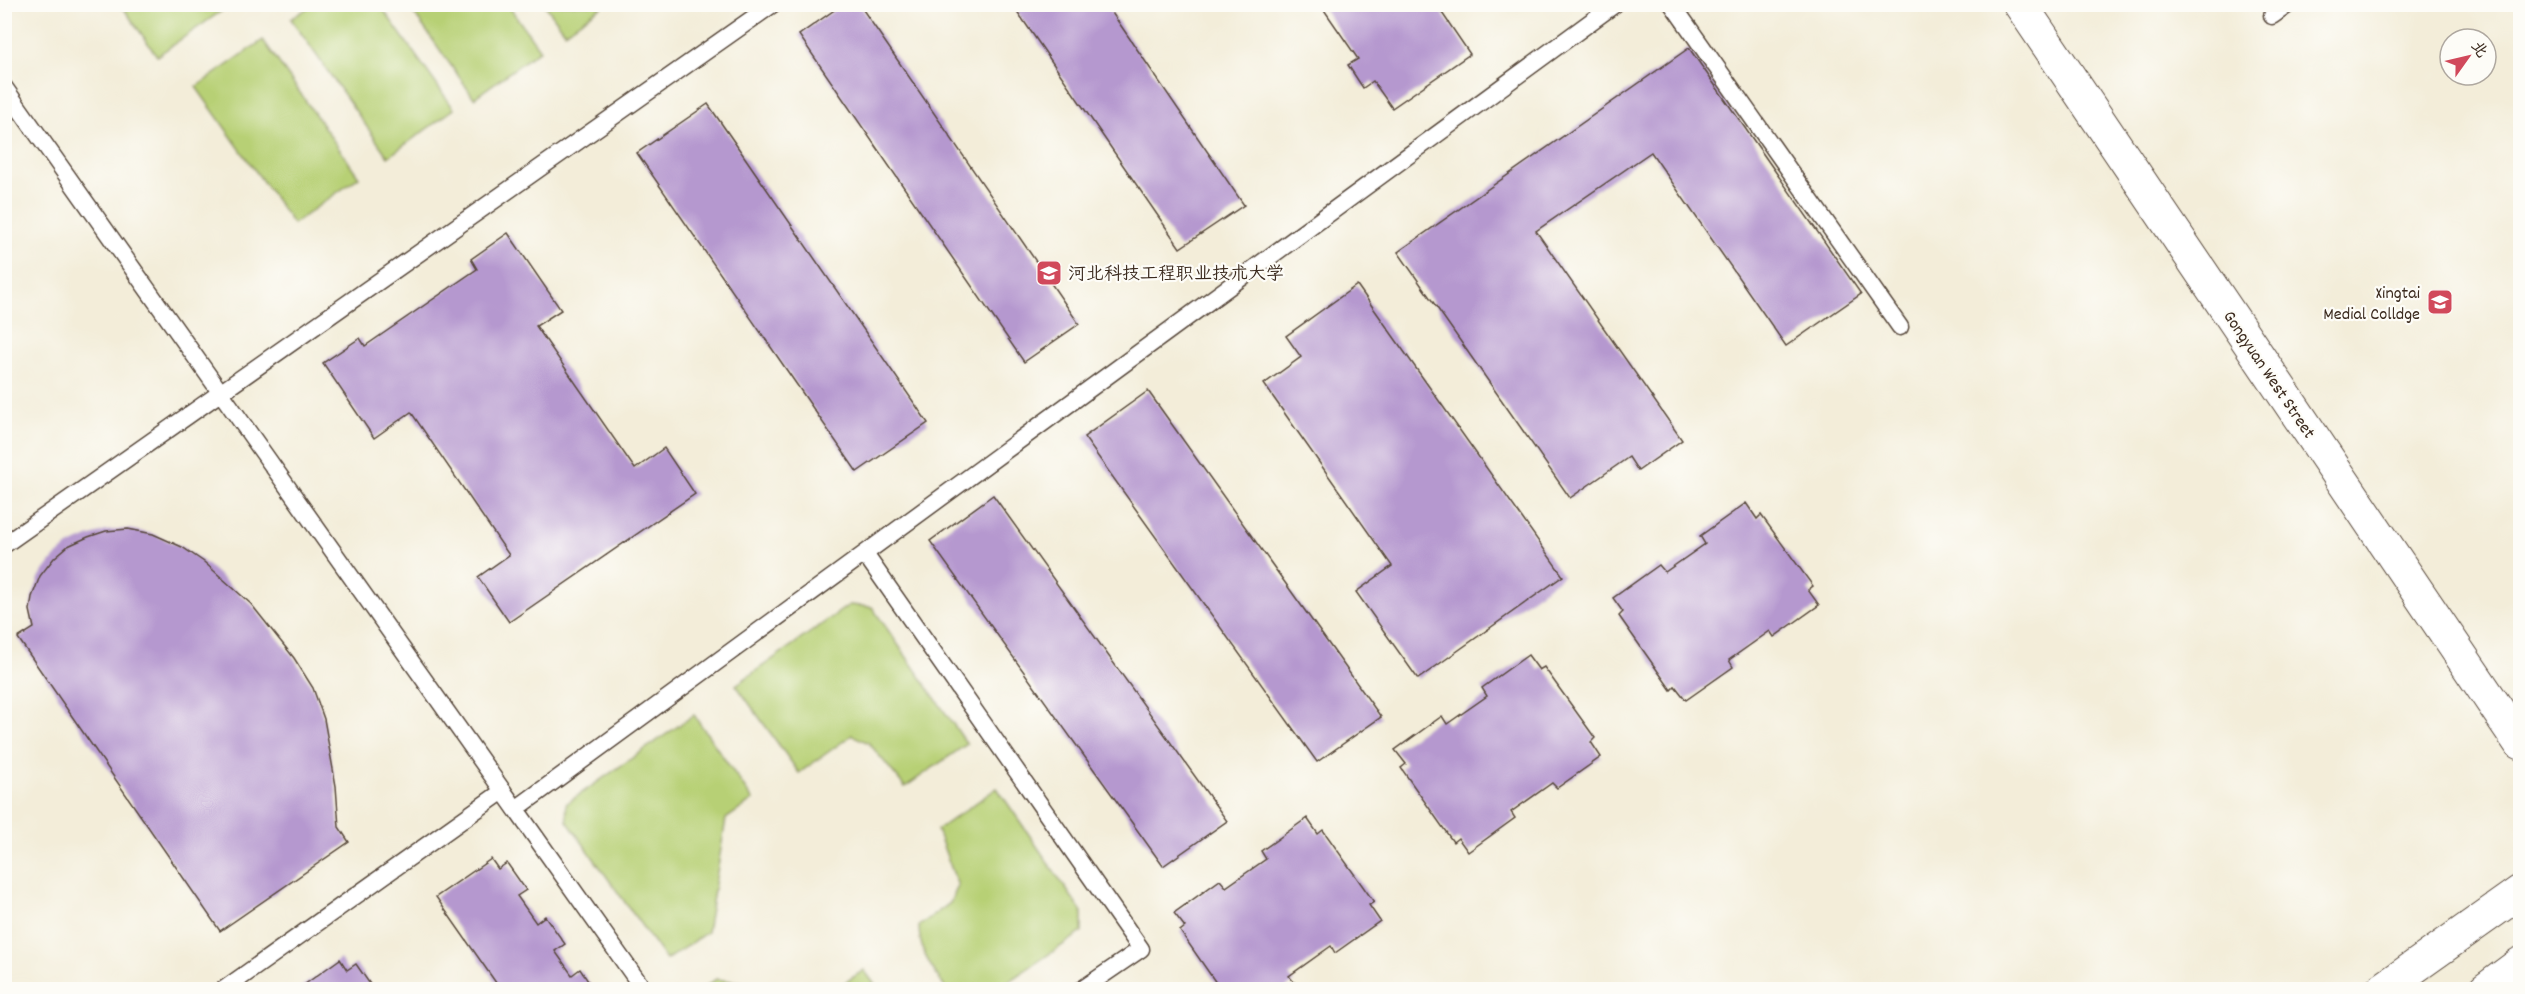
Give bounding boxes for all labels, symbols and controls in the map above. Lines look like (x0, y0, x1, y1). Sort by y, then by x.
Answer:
north arrow (2438, 27, 2498, 87)
text: 北 (2464, 37, 2492, 63)
school or university icon: 河北科技工程职业技术大学 (1034, 258, 1064, 288)
place label: 河北科技工程职业技术大学 (1068, 263, 1284, 288)
place label: Xingtai Medial Colldge (2323, 282, 2420, 328)
school or university icon: Xingtai Medial Colldge (2425, 287, 2455, 317)
street label: Gongyuan West Street (2216, 306, 2320, 445)

